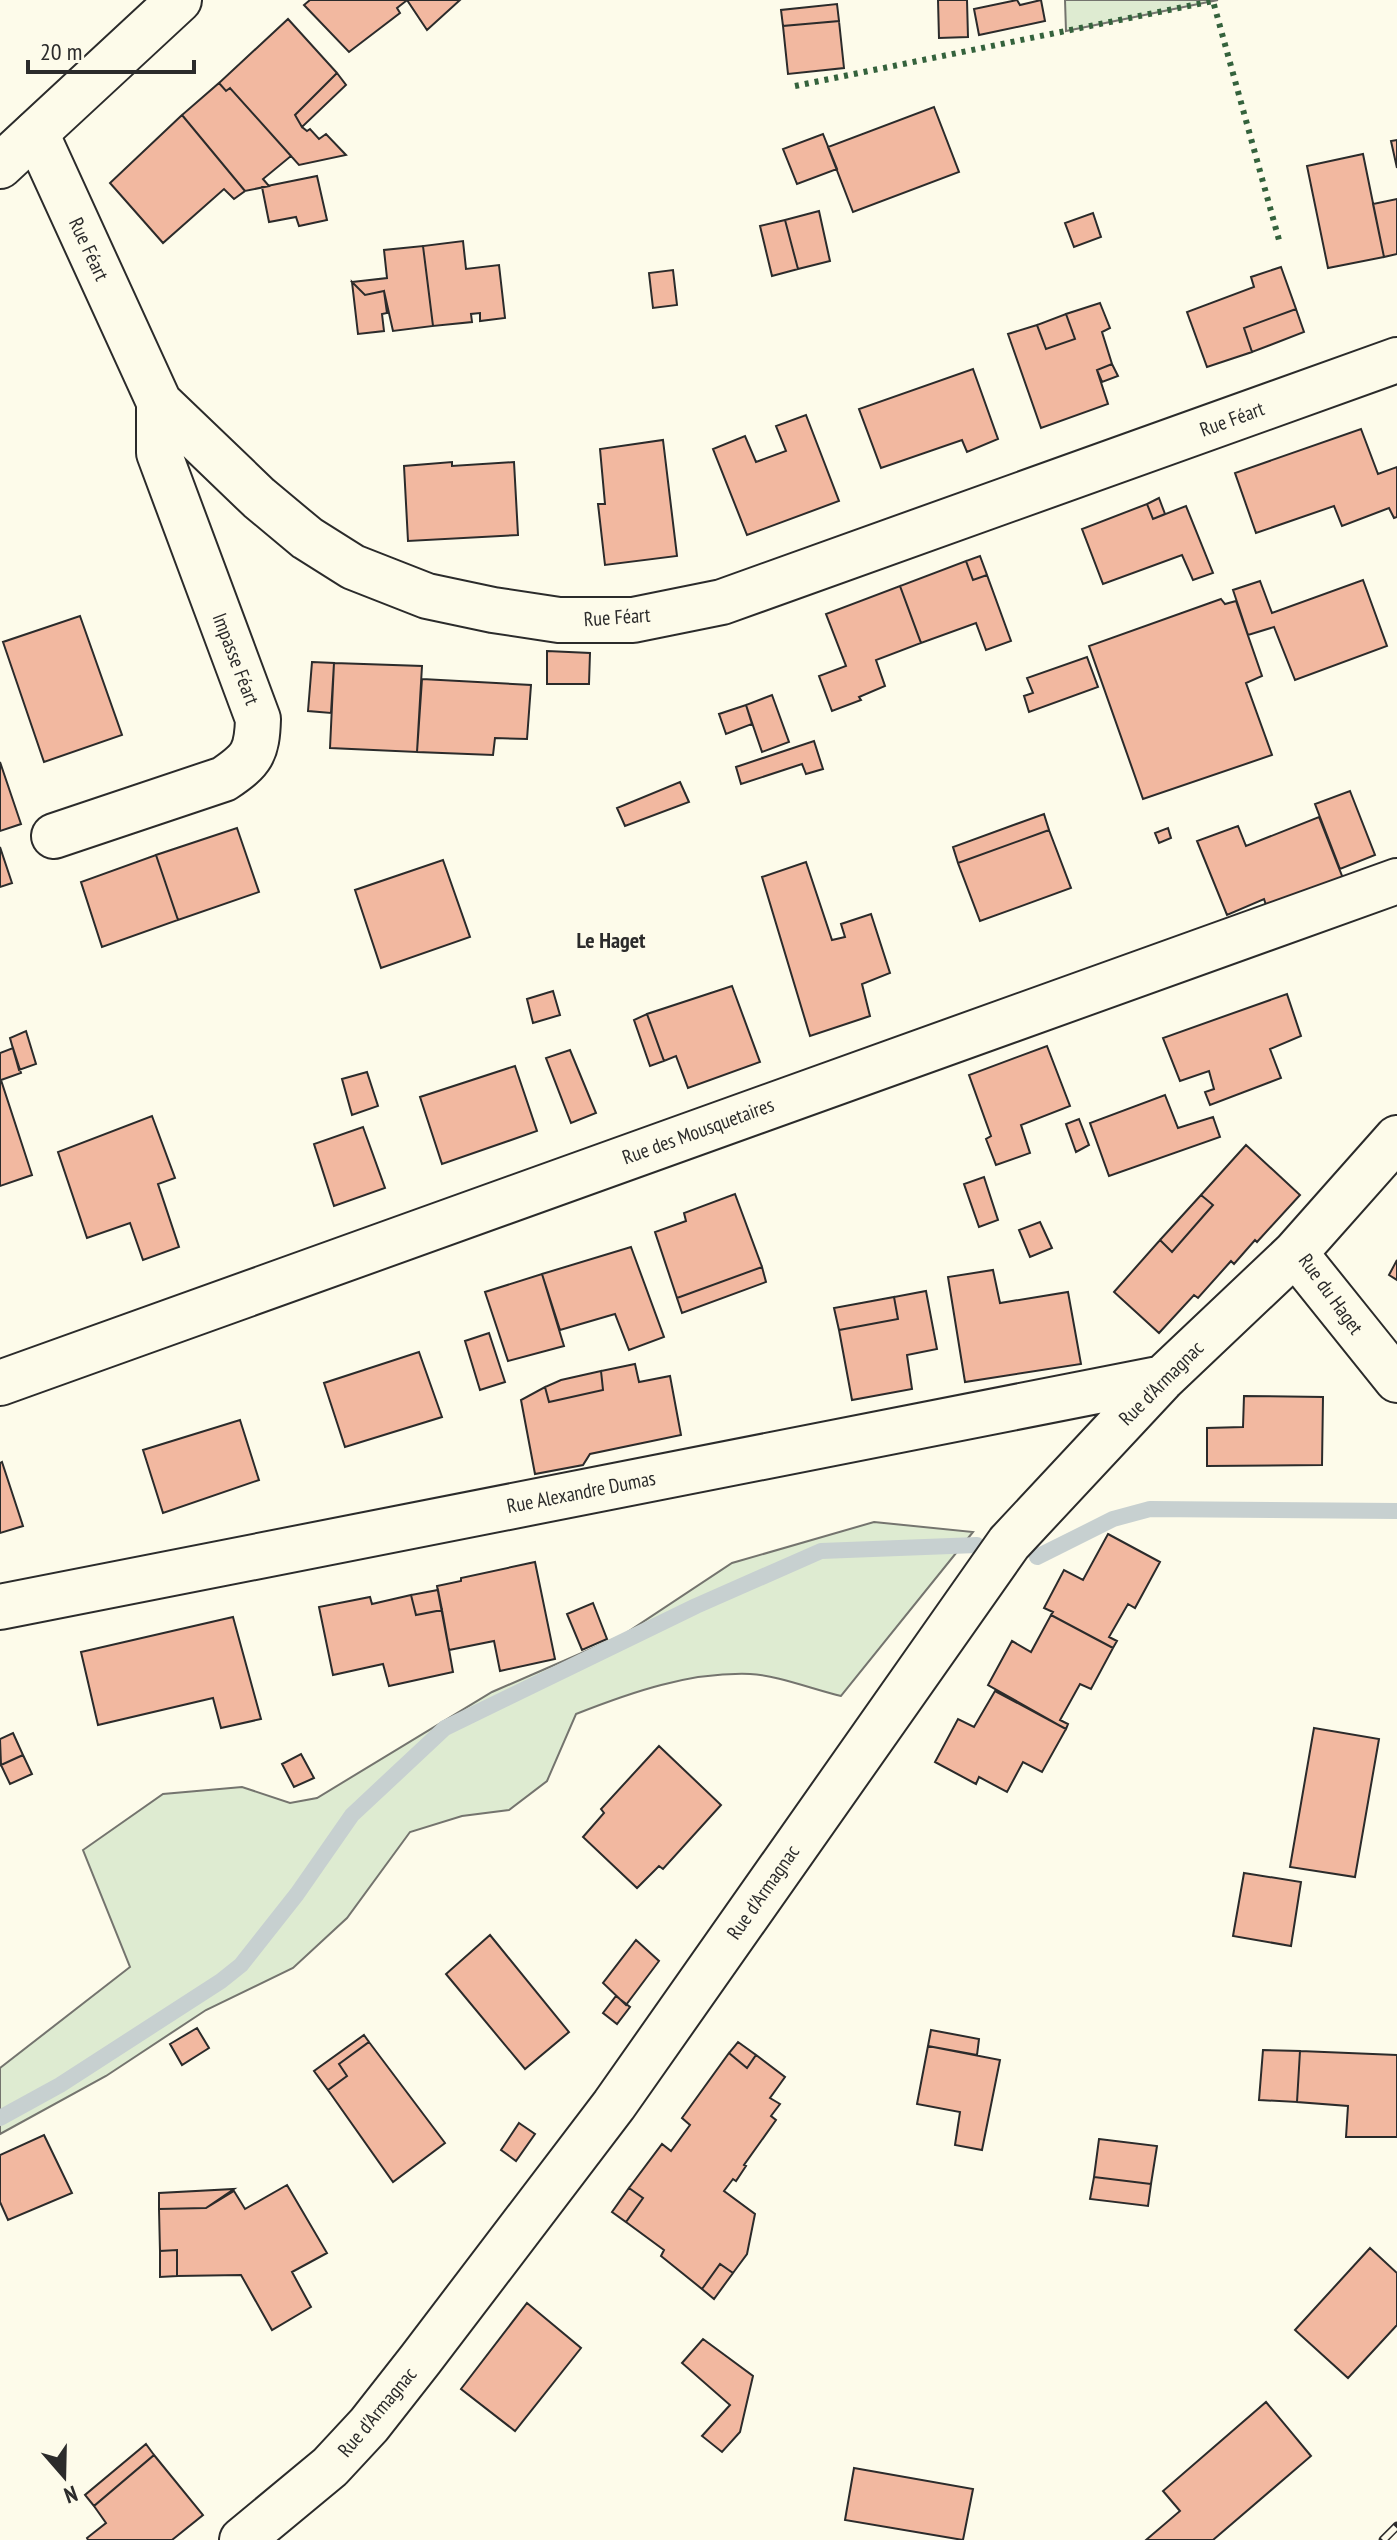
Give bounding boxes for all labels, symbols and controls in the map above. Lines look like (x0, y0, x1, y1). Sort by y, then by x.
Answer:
scale bar (28, 24, 194, 74)
text: 20 m (40, 36, 82, 67)
street label: Rue Féart (63, 213, 115, 285)
street label: Rue Féart (1196, 395, 1268, 443)
street label: Rue Féart (583, 602, 652, 632)
street label: Impasse Féart (207, 609, 266, 709)
district label: Le Haget (576, 926, 646, 954)
street label: Rue des Mousquetaires (619, 1091, 778, 1170)
street label: Rue du Haget (1293, 1249, 1369, 1340)
street label: Rue d'Armagnac (1113, 1335, 1209, 1431)
street label: Rue Alexandre Dumas (504, 1465, 658, 1519)
street label: Rue d'Armagnac (721, 1840, 805, 1944)
street label: Rue d'Armagnac (332, 2362, 422, 2462)
north arrow (24, 2436, 104, 2516)
text: N (60, 2480, 81, 2510)

